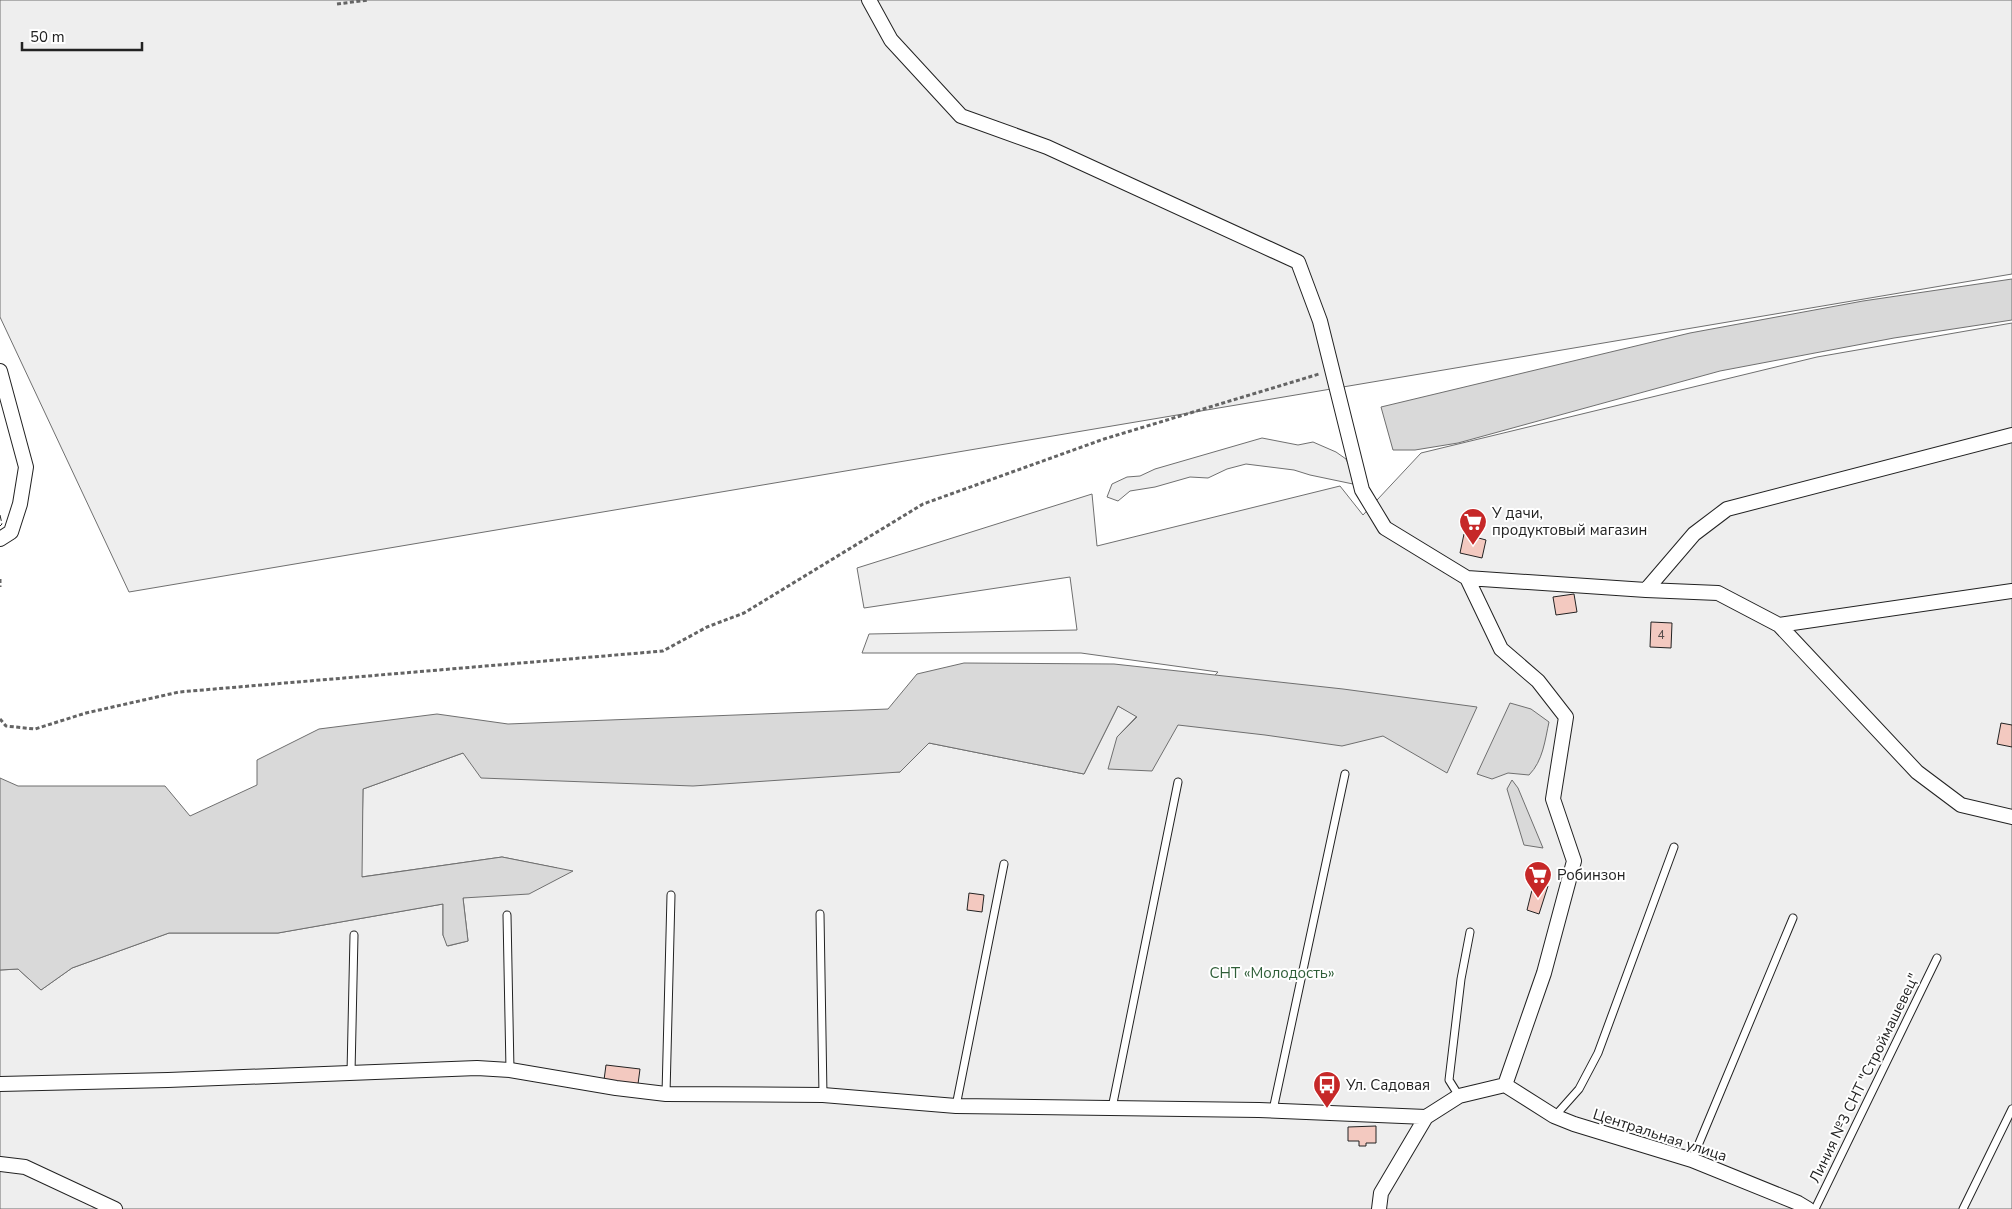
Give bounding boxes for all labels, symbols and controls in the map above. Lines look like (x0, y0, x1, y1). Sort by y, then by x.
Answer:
scale bar (22, 20, 142, 52)
text: 50 m (30, 27, 65, 47)
place label: У дачи, продуктовый магазин (1491, 503, 1647, 540)
supermarket icon: У дачи, продуктовый магазин (1458, 507, 1488, 546)
house number: 4 (1657, 627, 1665, 643)
supermarket icon: Робинзон (1523, 860, 1553, 899)
place label: Робинзон (1557, 865, 1626, 885)
park label: СНТ «Молодость» (1209, 963, 1335, 983)
street label: Линия №3 СНТ "Строймашевец" (1804, 970, 1924, 1186)
bus stop icon: Ул. Садовая (1312, 1070, 1342, 1109)
place label: Ул. Садовая (1345, 1075, 1430, 1095)
street label: Центральная улица (1590, 1104, 1730, 1166)

